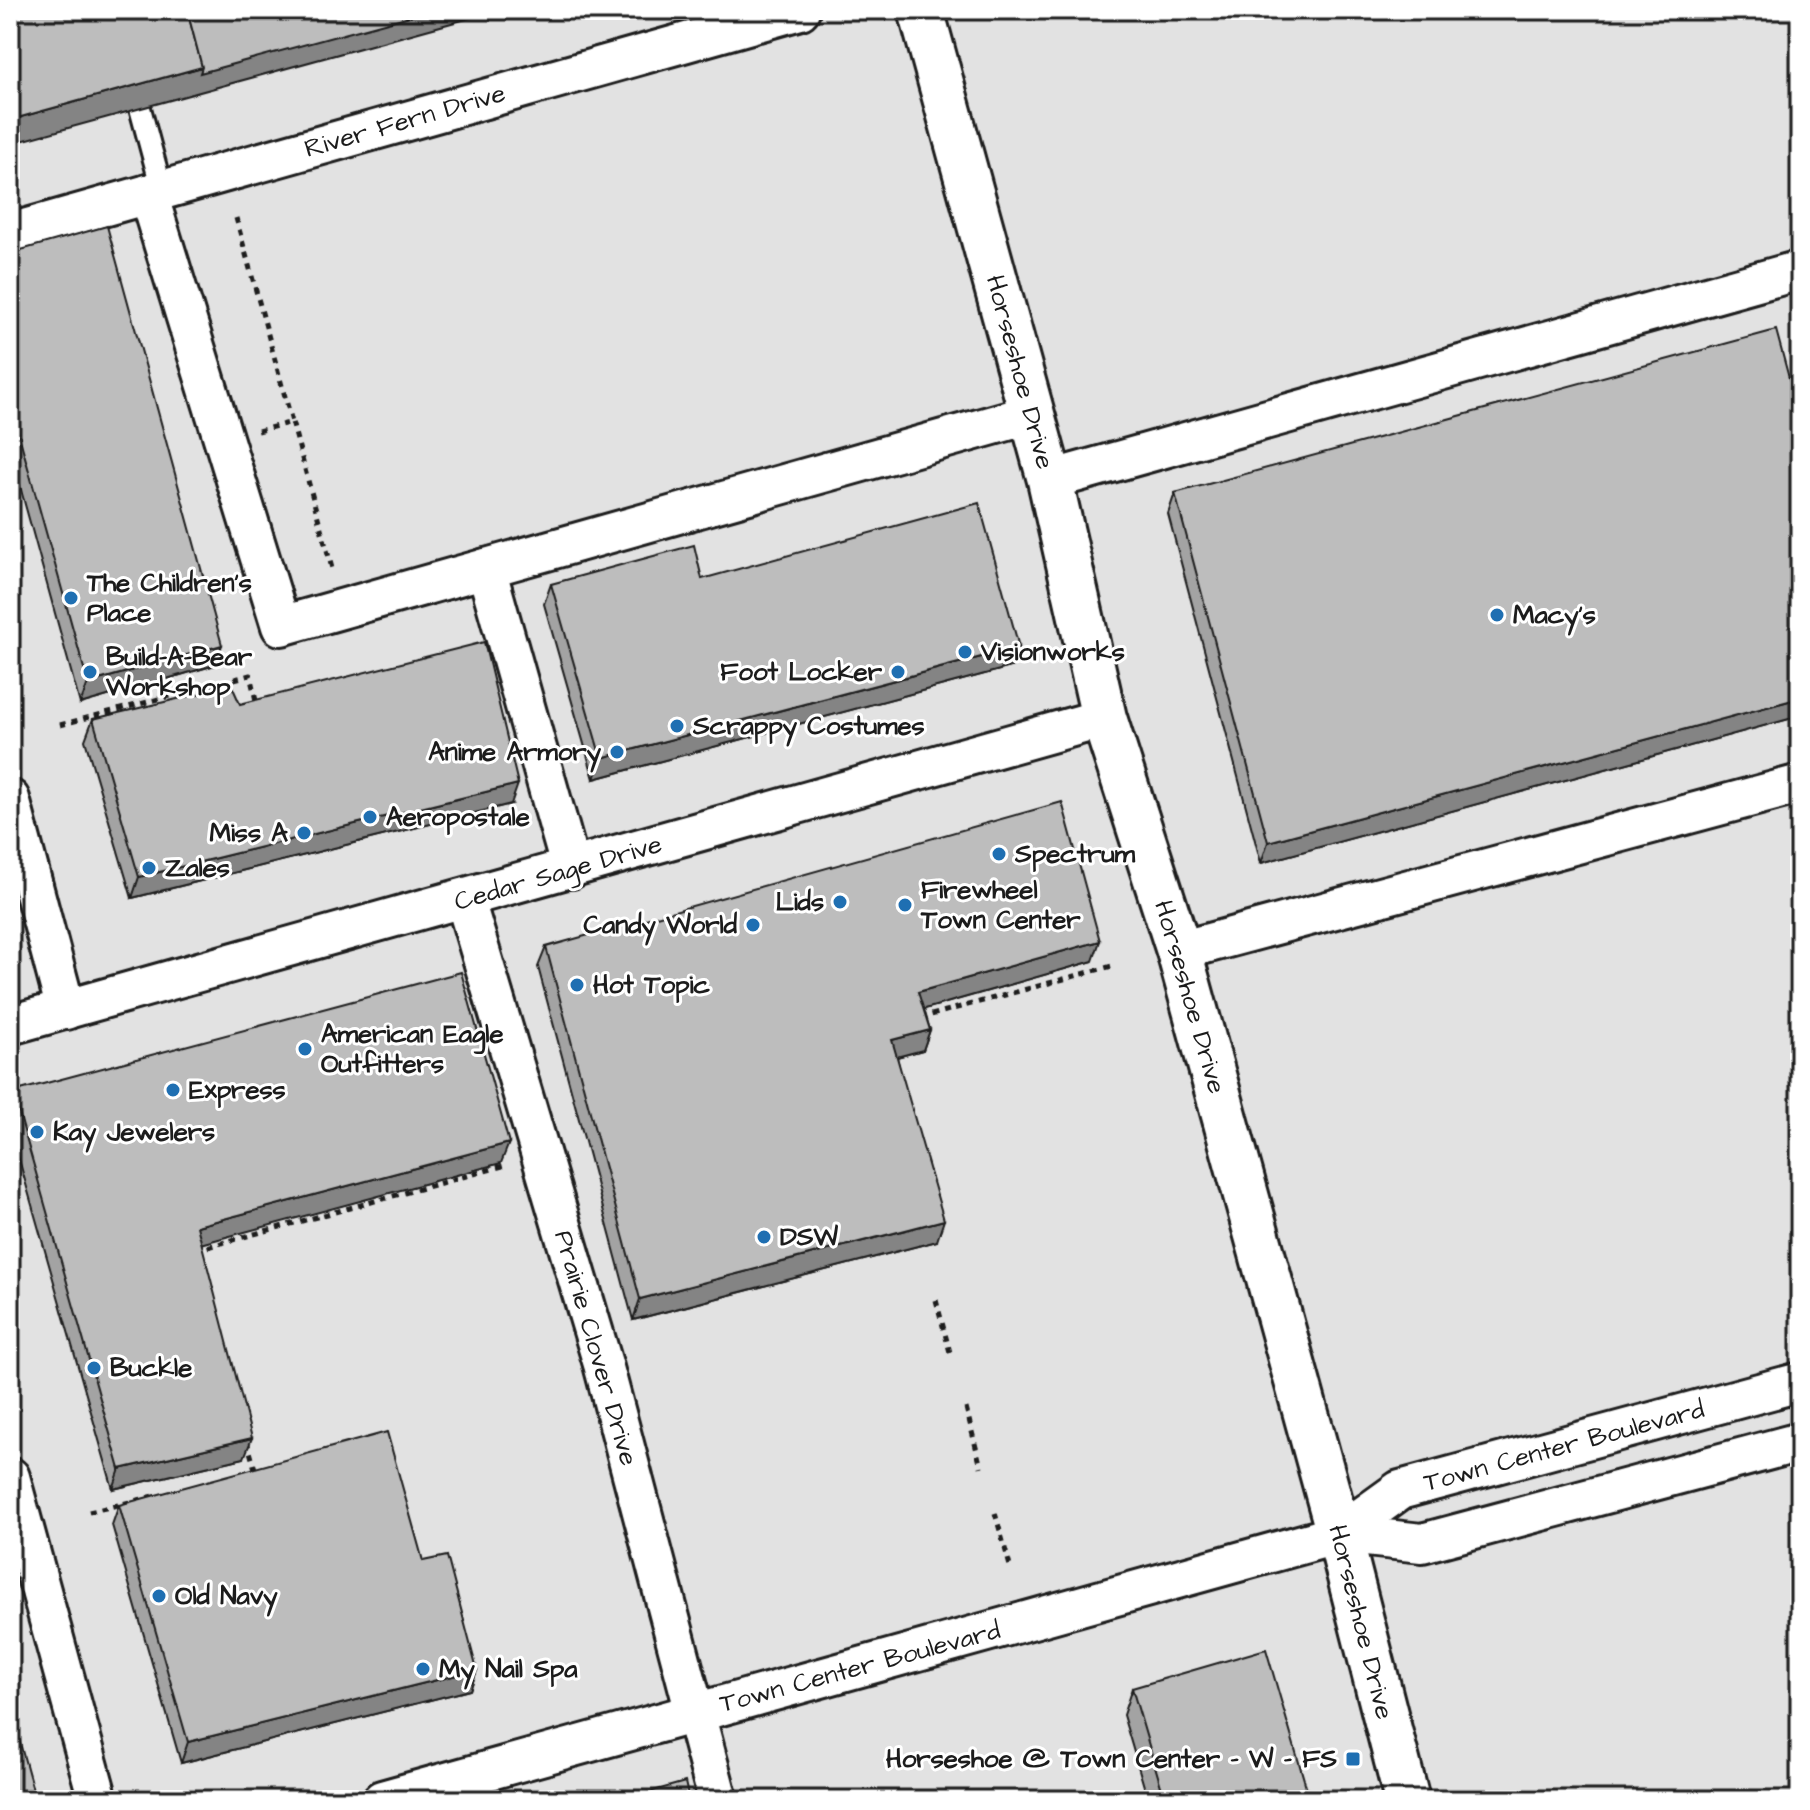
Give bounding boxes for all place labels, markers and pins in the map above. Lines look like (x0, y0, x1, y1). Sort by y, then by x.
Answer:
place label: The Children's Place (86, 565, 252, 631)
marker: The Children's Place (62, 589, 80, 607)
place label: Macy's (1513, 597, 1596, 636)
marker: Macy's (1488, 606, 1506, 624)
place label: Visionworks (980, 634, 1125, 670)
place label: Build-A-Bear Workshop (105, 639, 253, 705)
marker: Visionworks (956, 643, 974, 661)
place label: Foot Locker (720, 654, 883, 690)
marker: Build-A-Bear Workshop (81, 663, 99, 681)
marker: Foot Locker (889, 663, 907, 681)
place label: Scrappy Costumes (692, 708, 925, 747)
marker: Scrappy Costumes (668, 717, 686, 735)
place label: Anime Armory (428, 734, 602, 773)
marker: Anime Armory (608, 743, 626, 761)
place label: Aeropostale (386, 799, 530, 835)
marker: Aeropostale (361, 808, 379, 826)
place label: Miss A (209, 815, 288, 851)
marker: Miss A (295, 824, 313, 842)
place label: Spectrum (1014, 836, 1136, 872)
marker: Spectrum (990, 845, 1008, 863)
place label: Zales (165, 850, 230, 886)
marker: Zales (140, 859, 158, 877)
place label: Firewheel Town Center (920, 872, 1081, 938)
place label: Lids (776, 884, 824, 920)
marker: Lids (831, 893, 849, 911)
marker: Firewheel Town Center (896, 896, 914, 914)
place label: Candy World (584, 907, 738, 946)
marker: Candy World (744, 916, 762, 934)
place label: Hot Topic (593, 967, 711, 1003)
marker: Hot Topic (568, 976, 586, 994)
place label: American Eagle Outfitters (321, 1016, 504, 1082)
marker: American Eagle Outfitters (296, 1040, 314, 1058)
place label: Express (189, 1072, 286, 1108)
marker: Express (164, 1081, 182, 1099)
place label: Kay Jewelers (53, 1114, 215, 1153)
marker: Kay Jewelers (28, 1123, 46, 1141)
place label: DSW (780, 1219, 839, 1255)
marker: DSW (755, 1228, 773, 1246)
place label: Buckle (110, 1350, 192, 1386)
marker: Buckle (85, 1359, 103, 1377)
place label: Old Navy (175, 1578, 278, 1617)
marker: Old Navy (150, 1587, 168, 1605)
place label: My Nail Spa (439, 1651, 578, 1690)
marker: My Nail Spa (414, 1660, 432, 1678)
place label: Horseshoe @ Town Center - W - FS (886, 1741, 1337, 1777)
marker: Horseshoe @ Town Center - W - FS (1344, 1750, 1362, 1768)

